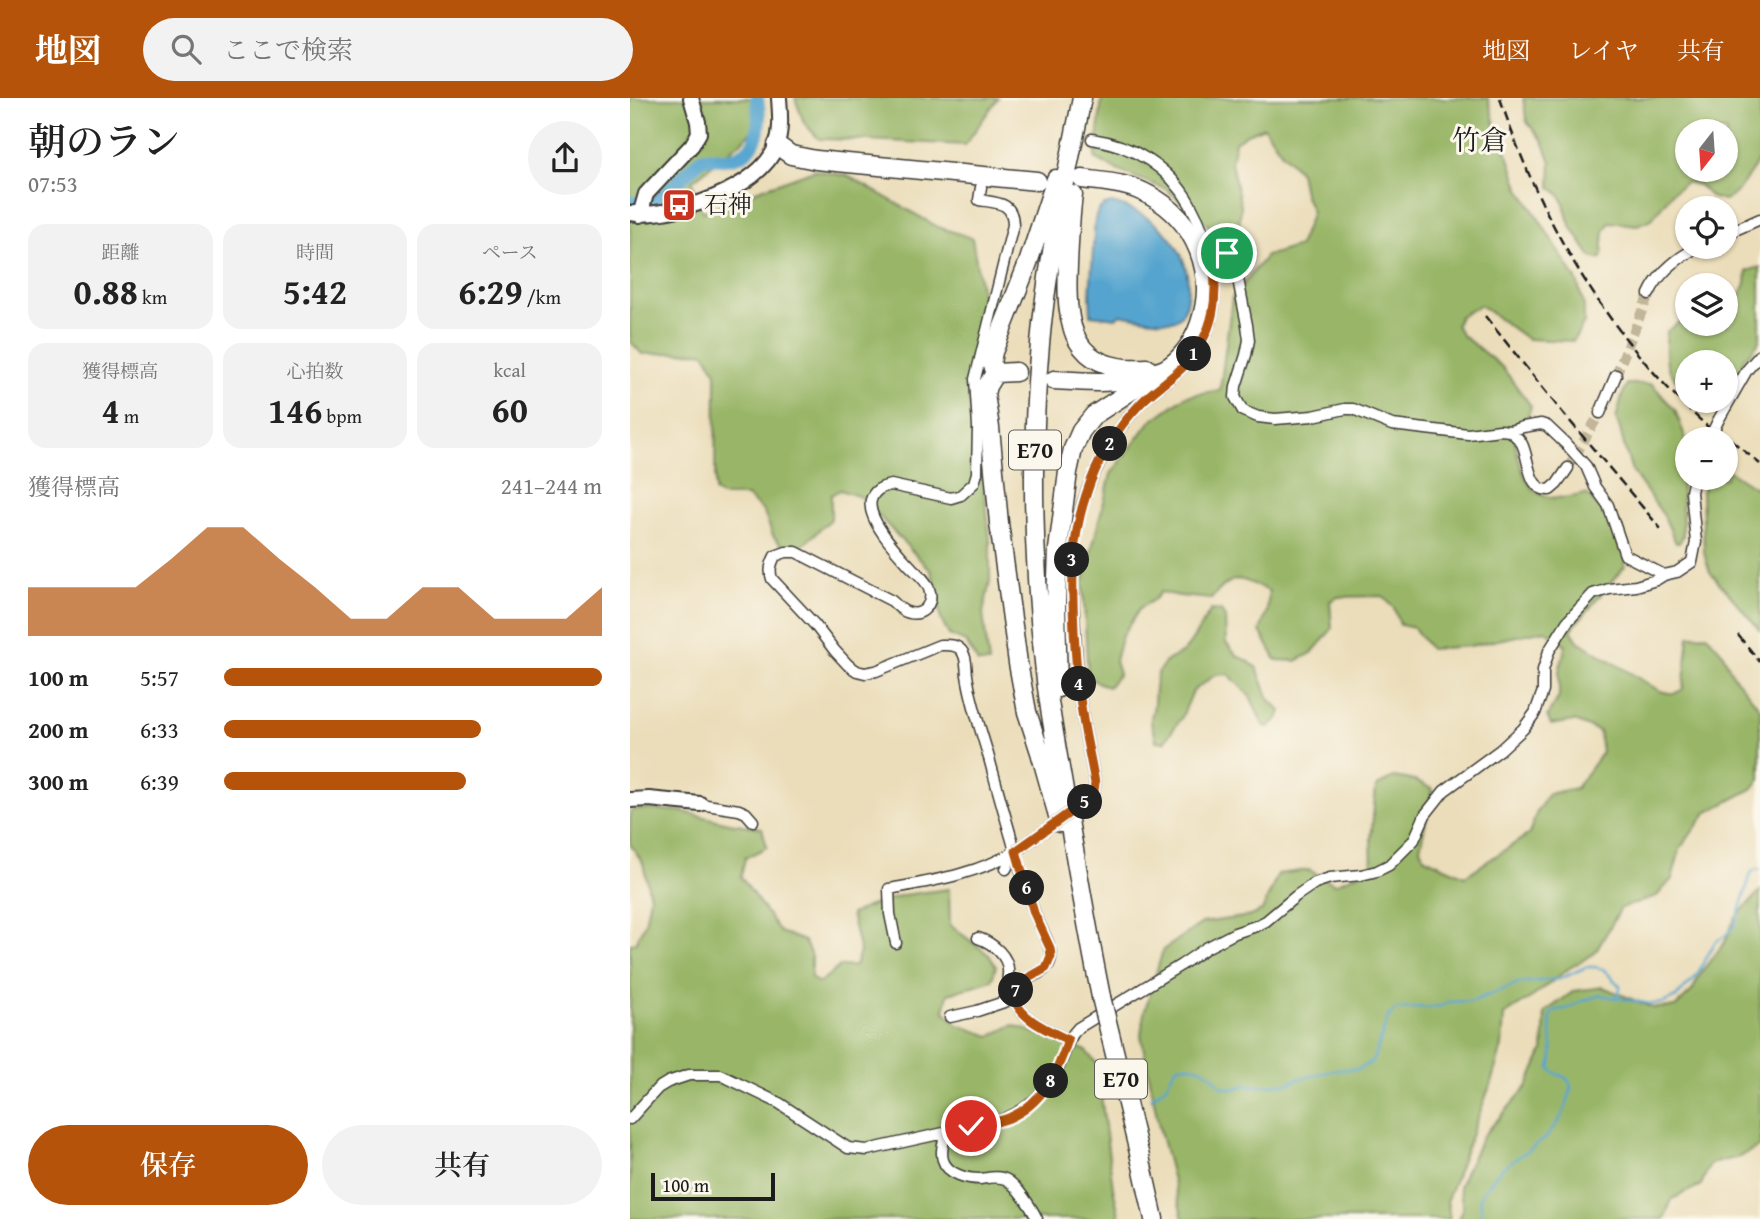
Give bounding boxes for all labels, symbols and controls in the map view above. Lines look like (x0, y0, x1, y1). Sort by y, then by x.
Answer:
search box (143, 18, 633, 81)
text: 地図 (35, 26, 101, 74)
icon: search (167, 30, 205, 68)
text: ここで検索 (223, 30, 353, 69)
text: 地図 (1482, 33, 1530, 68)
text: レイヤ (1568, 33, 1639, 68)
text: 共有 (1677, 33, 1725, 68)
text: 朝のラン (28, 113, 180, 169)
district label: 竹倉 (1452, 119, 1508, 160)
north arrow (1675, 119, 1738, 182)
map controls (1675, 119, 1738, 490)
button: share (528, 121, 602, 195)
text: 07:53 (28, 167, 78, 200)
bus stop icon: 石神 (660, 186, 698, 224)
place label: 石神 (704, 187, 752, 222)
button: locate (1675, 196, 1738, 259)
pin (1197, 223, 1257, 283)
icon: arrive (1208, 234, 1246, 272)
text: 距離 (101, 238, 139, 266)
text: 時間 (296, 238, 334, 266)
text: ペース (482, 238, 538, 266)
text: 0.88 (74, 266, 138, 317)
text: 5:42 (283, 266, 347, 317)
text: 6:29 (458, 266, 523, 317)
button: layers (1675, 273, 1738, 336)
text: km (138, 283, 167, 311)
text: /km (523, 283, 561, 311)
pin: 1 (1176, 336, 1212, 372)
text: 1 (1189, 339, 1198, 367)
button: + (1675, 350, 1738, 413)
text: kcal (493, 356, 526, 384)
text: 獲得標高 (82, 357, 158, 385)
text: 心拍数 (286, 357, 344, 385)
text: 60 (492, 384, 528, 435)
text: 4 (101, 385, 120, 436)
text: 146 (268, 385, 322, 436)
text: m (120, 402, 139, 430)
text: bpm (322, 402, 362, 430)
pin: 2 (1092, 426, 1128, 462)
button: − (1675, 427, 1738, 490)
text: 2 (1105, 429, 1114, 457)
road number: E70 (1009, 430, 1061, 470)
text: 241–244 m (501, 469, 602, 502)
text: 獲得標高 (28, 470, 120, 503)
pin: 3 (1054, 542, 1090, 578)
text: 3 (1067, 545, 1076, 573)
text: 100 m (28, 661, 89, 694)
text: 5:57 (140, 661, 179, 694)
pin: 4 (1062, 666, 1096, 702)
text: 4 (1074, 669, 1083, 697)
text: 200 m (28, 713, 89, 746)
text: 6:33 (140, 713, 179, 746)
text: 300 m (28, 765, 89, 798)
text: 6:39 (140, 765, 179, 798)
pin: 5 (1068, 784, 1102, 820)
text: 5 (1080, 787, 1089, 815)
pin: 6 (1010, 870, 1044, 906)
text: 6 (1022, 873, 1031, 901)
pin: 7 (998, 972, 1034, 1008)
text: 7 (1011, 975, 1020, 1003)
road number: E70 (1095, 1060, 1147, 1098)
pin: 8 (1034, 1063, 1068, 1098)
text: 8 (1046, 1066, 1055, 1094)
pin (941, 1096, 1001, 1156)
icon: check (952, 1107, 990, 1145)
button: 保存 (28, 1125, 308, 1205)
button: 共有 (322, 1125, 602, 1205)
scale bar (651, 1170, 775, 1202)
text: 100 m (662, 1171, 709, 1199)

